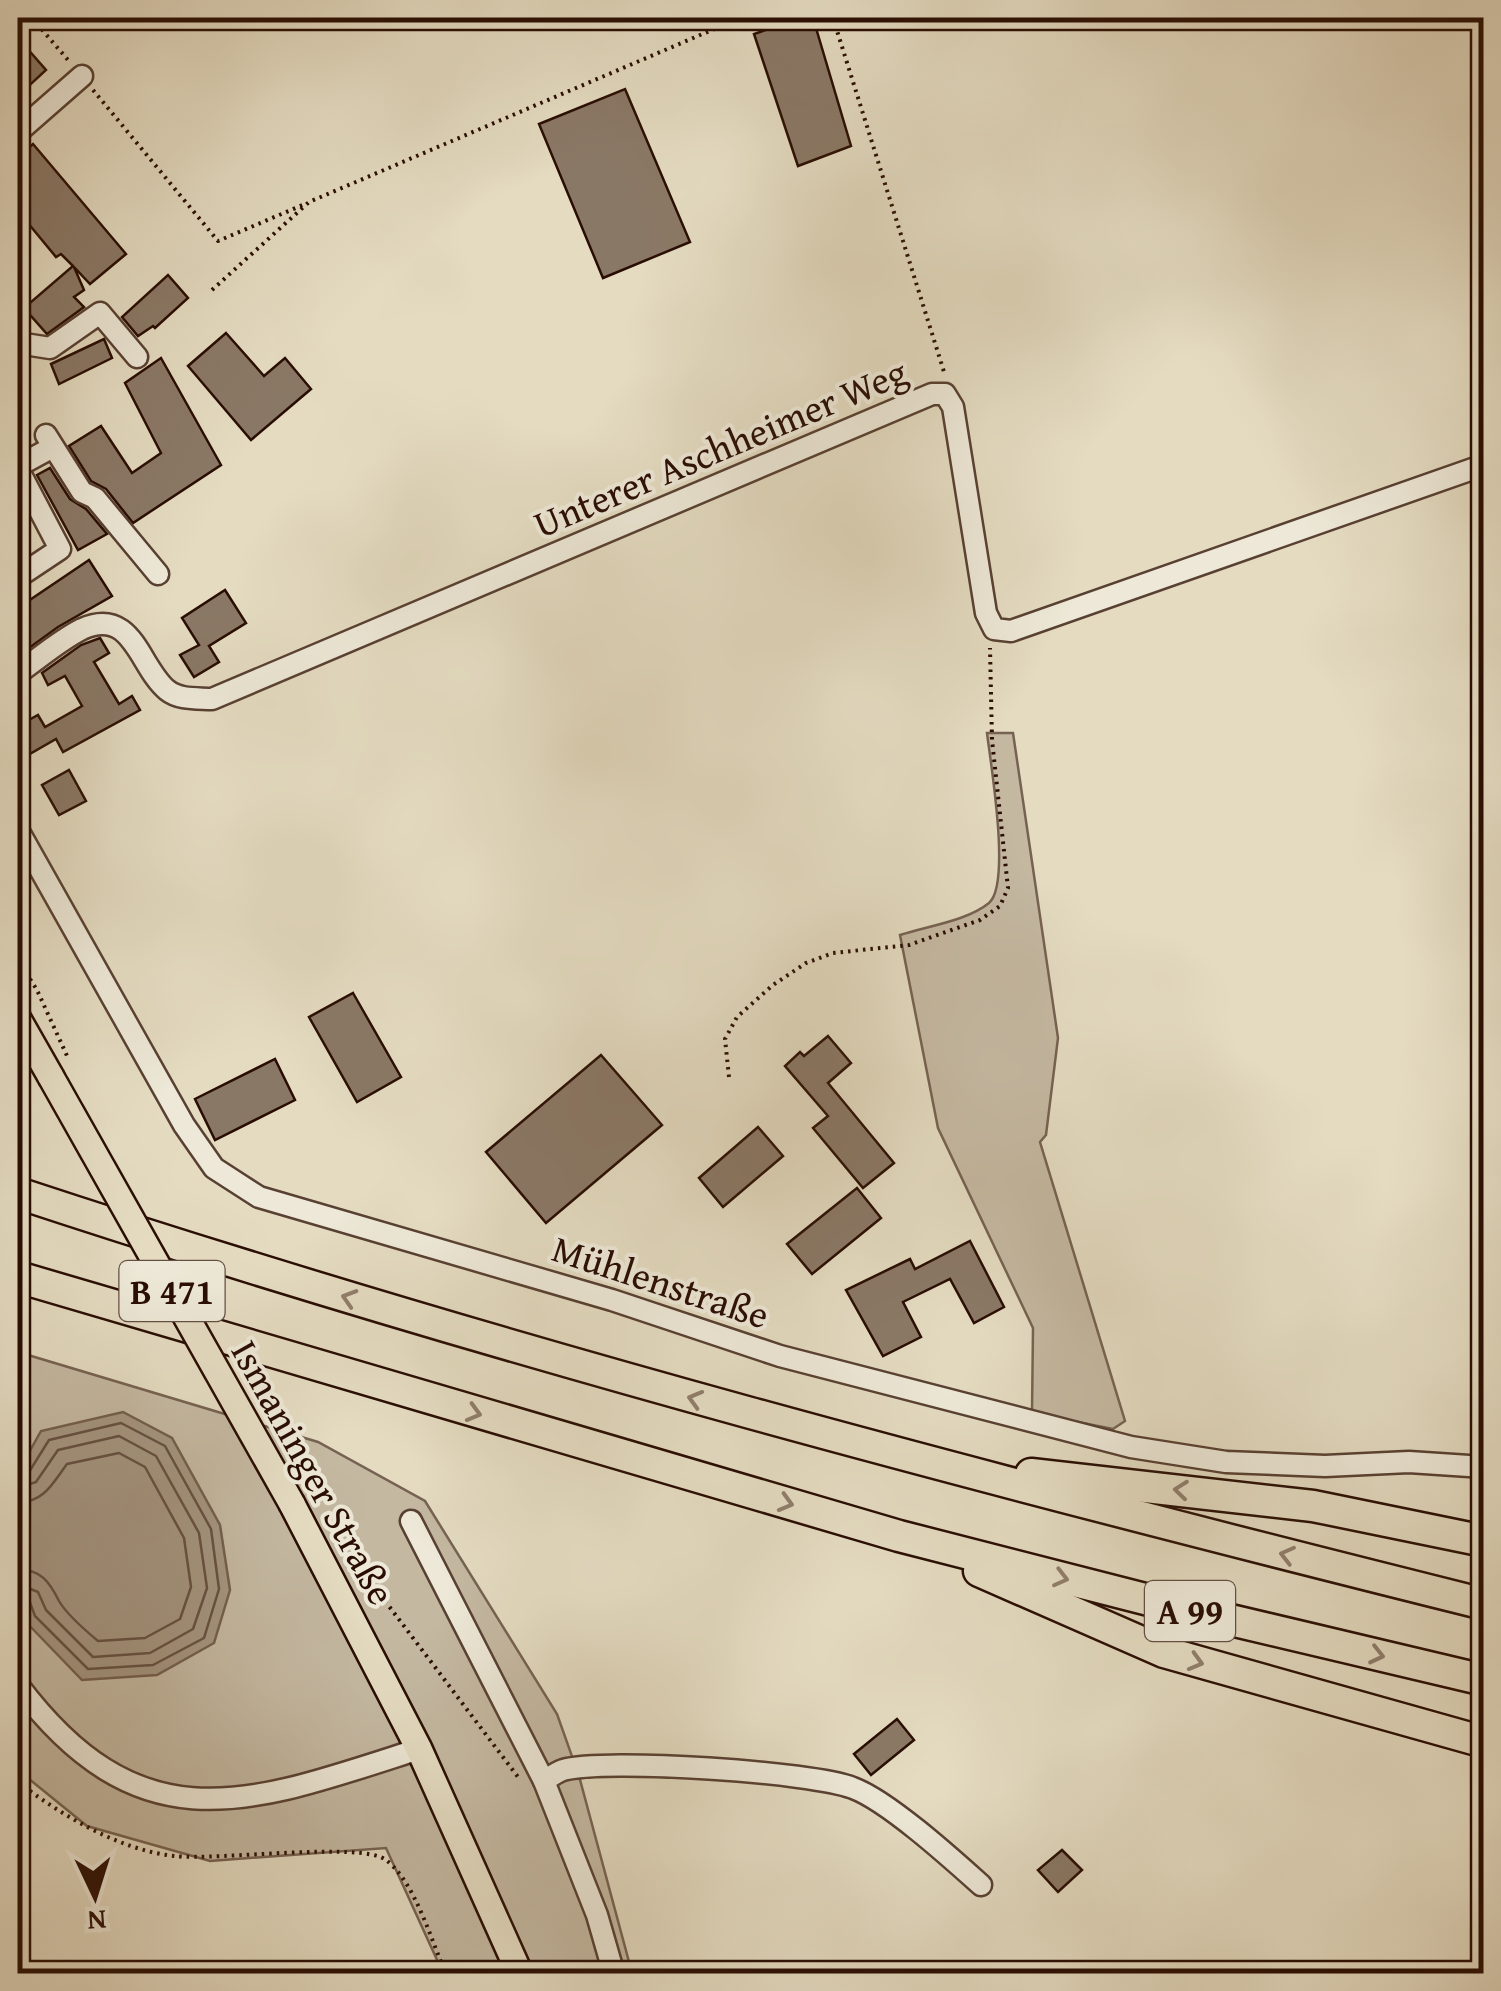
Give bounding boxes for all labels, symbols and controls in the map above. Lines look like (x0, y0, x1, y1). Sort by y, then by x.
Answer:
street label: Unterer Aschheimer Weg (525, 343, 915, 551)
street label: Mühlenstraße (545, 1220, 777, 1342)
road number: B 471 (120, 1261, 224, 1321)
one-way arrow (341, 1289, 358, 1309)
street label: Ismaninger Straße (218, 1329, 410, 1615)
one-way arrow (687, 1389, 704, 1410)
one-way arrow (465, 1401, 482, 1422)
one-way arrow (1172, 1480, 1188, 1501)
one-way arrow (777, 1491, 794, 1512)
one-way arrow (1279, 1546, 1296, 1567)
one-way arrow (1052, 1566, 1069, 1587)
road number: A 99 (1145, 1581, 1235, 1641)
one-way arrow (1368, 1643, 1385, 1664)
one-way arrow (1187, 1650, 1204, 1671)
north arrow (45, 1846, 145, 1946)
text: N (86, 1900, 108, 1943)

